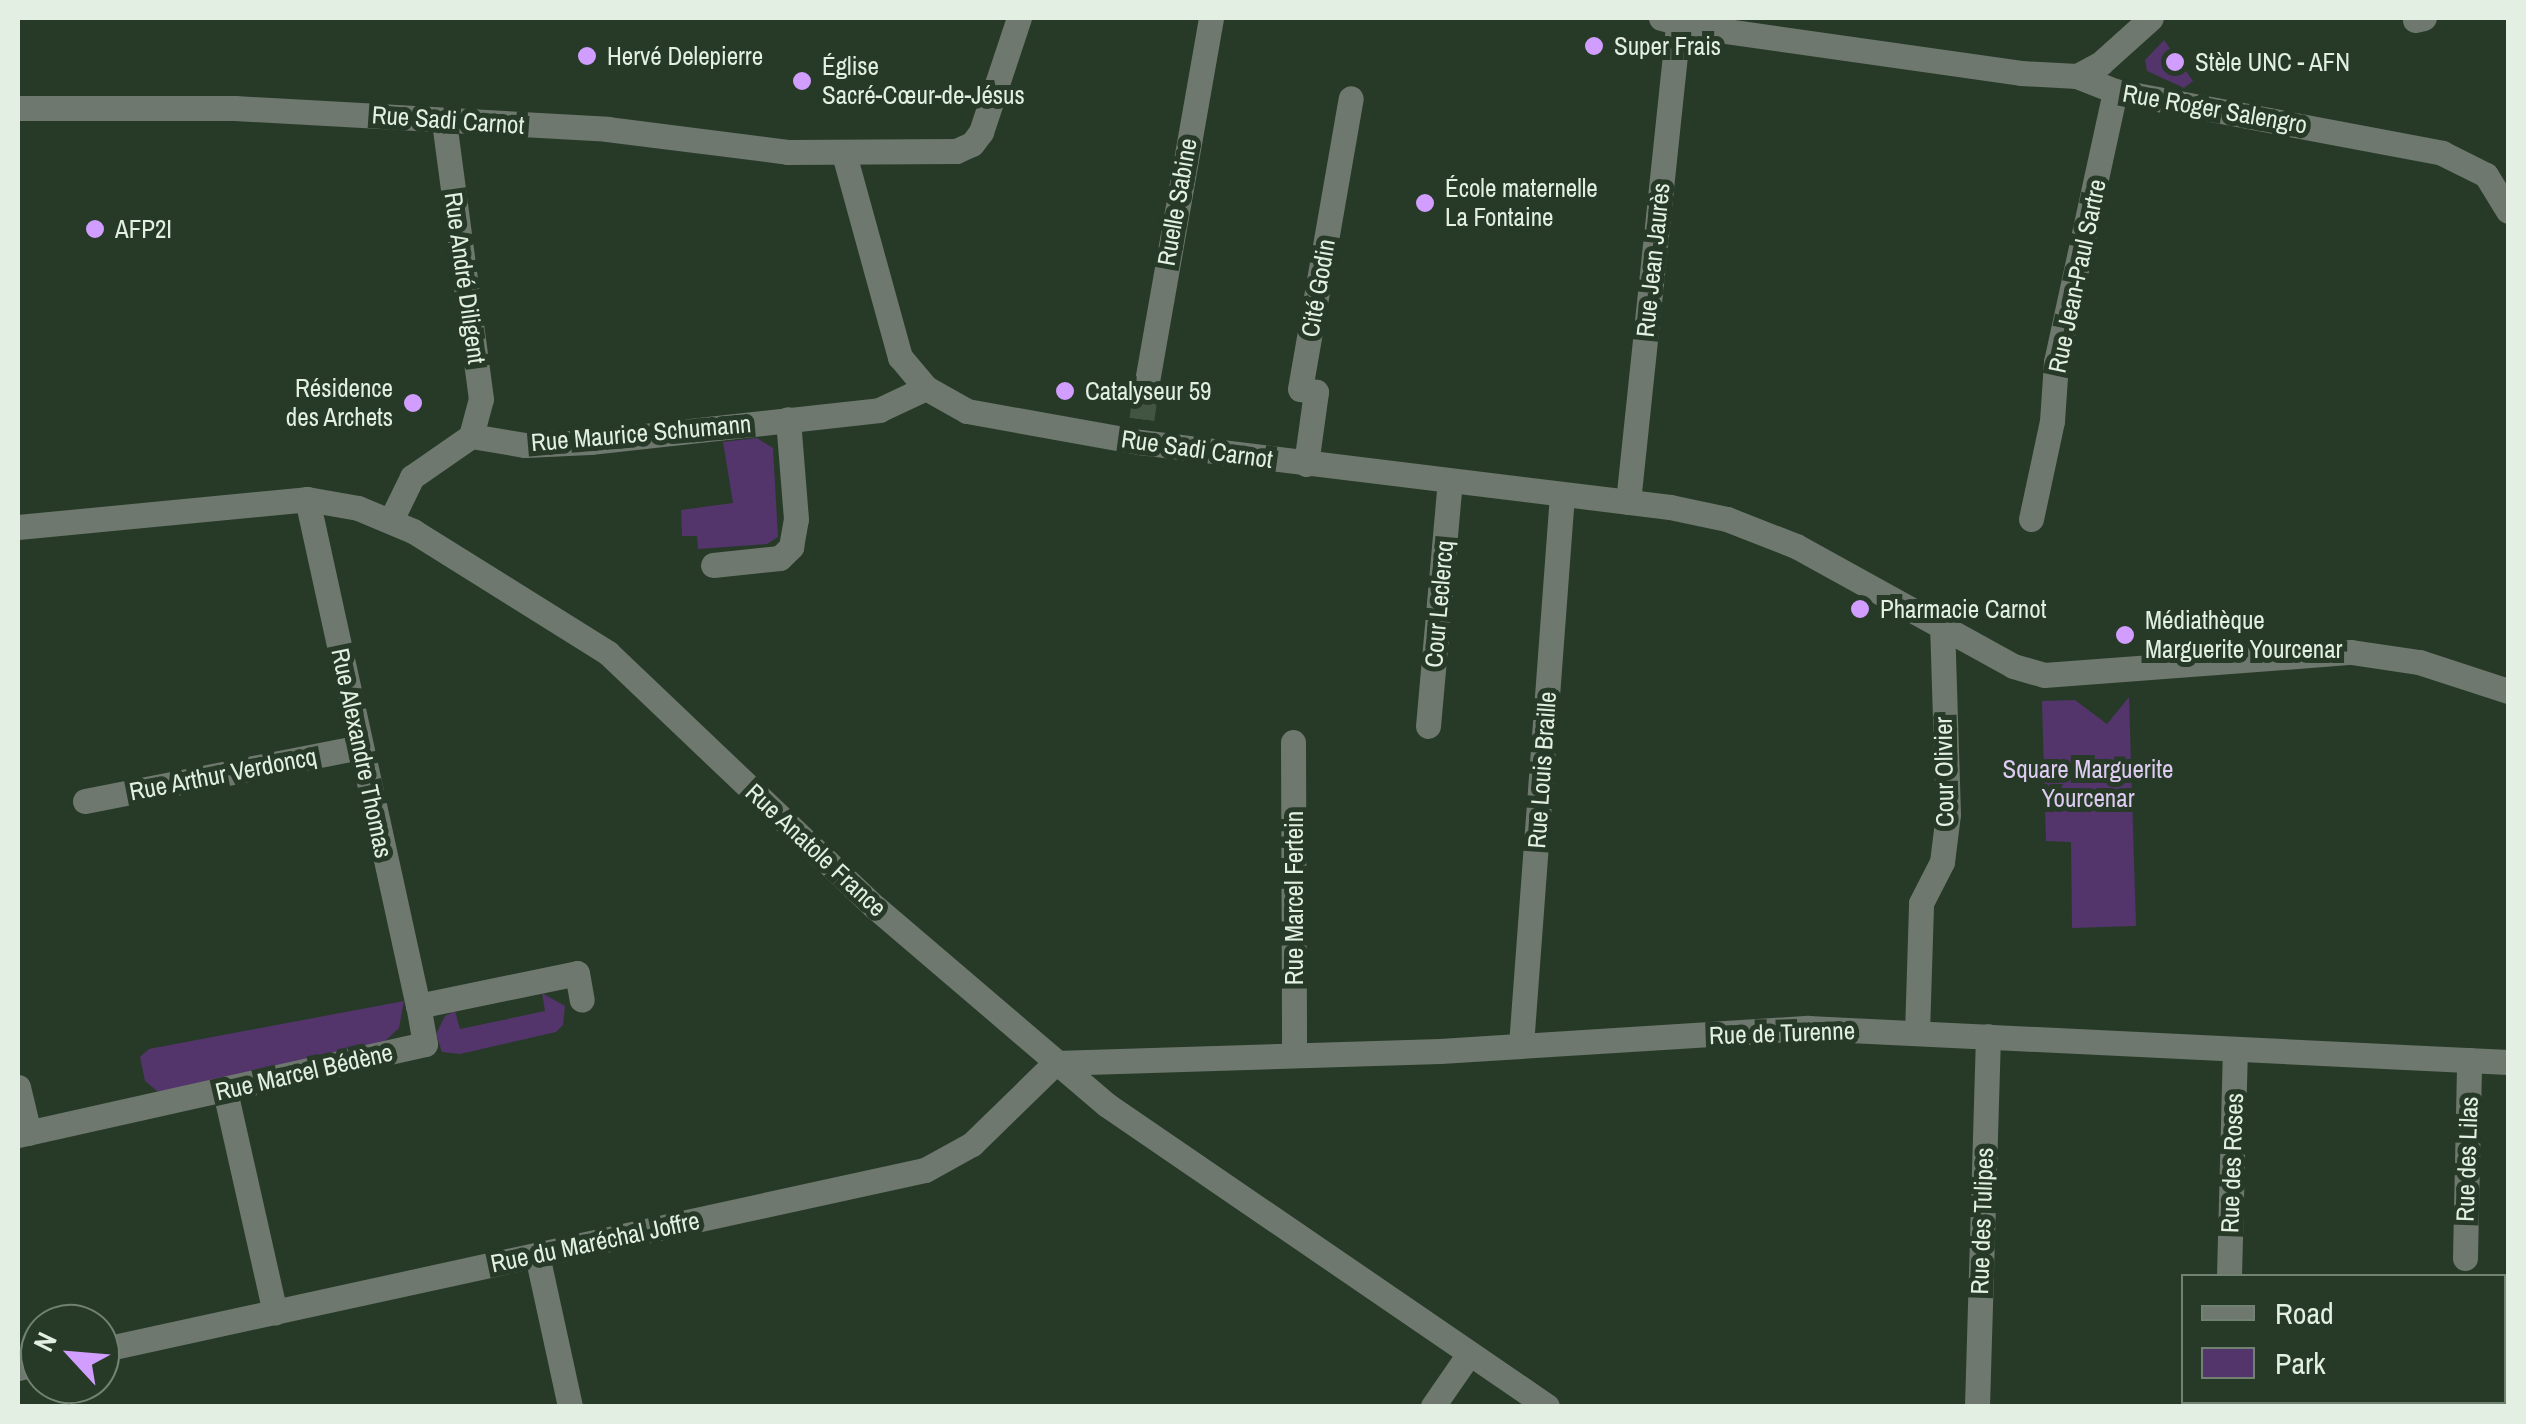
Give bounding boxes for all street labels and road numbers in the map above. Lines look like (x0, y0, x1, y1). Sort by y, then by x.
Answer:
street label: Rue Roger Salengro (2120, 78, 2310, 140)
street label: Rue Sadi Carnot (371, 100, 525, 140)
street label: Ruelle Sabine (1151, 136, 1203, 268)
street label: Rue Jean-Paul Sartre (2042, 176, 2112, 376)
street label: Rue Jean Jaurès (1630, 181, 1676, 339)
street label: Rue André Diligent (438, 190, 492, 366)
street label: Cité Godin (1295, 237, 1341, 339)
street label: Rue Maurice Schumann (530, 408, 752, 458)
street label: Rue Sadi Carnot (1119, 424, 1275, 474)
street label: Cour Leclercq (1418, 539, 1460, 669)
street label: Rue Alexandre Thomas (325, 645, 399, 861)
street label: Rue Louis Braille (1522, 691, 1562, 849)
street label: Cour Olivier (1928, 716, 1960, 828)
street label: Rue Arthur Verdoncq (126, 741, 320, 807)
street label: Rue Anatole France (739, 777, 893, 923)
street label: Rue Marcel Fertein (1279, 811, 1309, 985)
street label: Rue de Turenne (1708, 1015, 1856, 1051)
street label: Rue Marcel Bédène (212, 1037, 396, 1107)
street label: Rue des Roses (2215, 1092, 2249, 1234)
street label: Rue des Lilas (2450, 1096, 2484, 1222)
street label: Rue des Tulipes (1964, 1147, 2000, 1295)
street label: Rue du Maréchal Joffre (488, 1205, 702, 1279)

